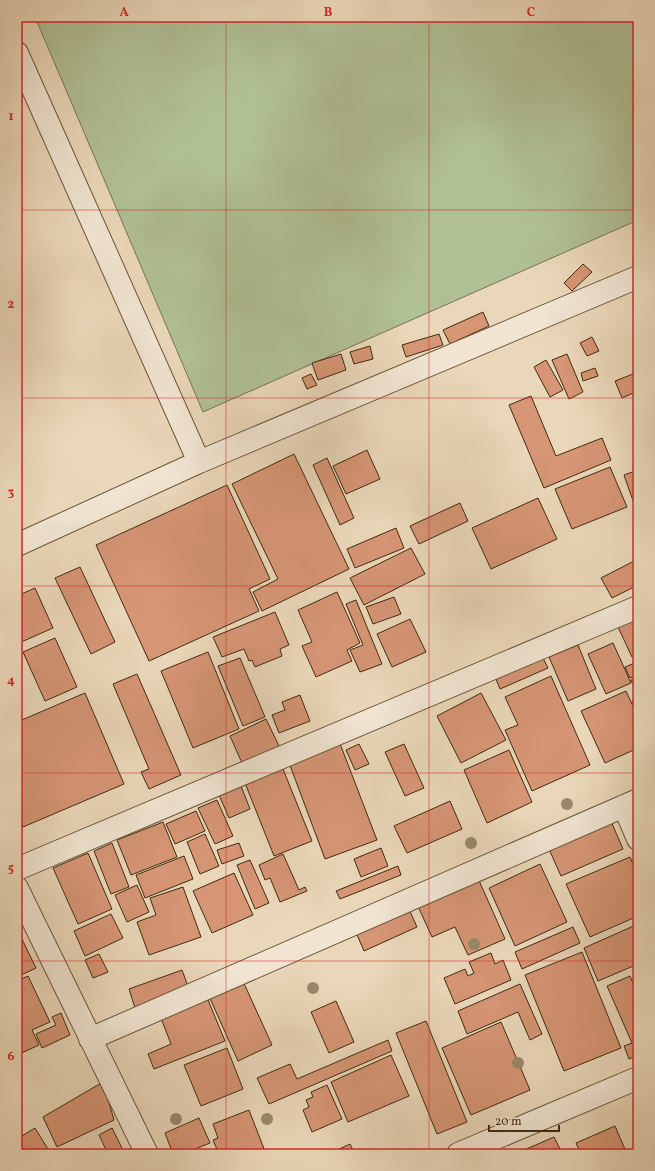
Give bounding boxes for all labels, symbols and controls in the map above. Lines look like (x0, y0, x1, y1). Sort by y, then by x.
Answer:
text: A (119, 4, 129, 22)
text: B (324, 4, 333, 22)
text: C (527, 4, 535, 22)
text: 1 (8, 108, 14, 126)
text: 2 (8, 296, 15, 314)
text: 3 (8, 484, 15, 502)
text: 4 (7, 672, 15, 690)
text: 5 (8, 860, 14, 878)
text: 6 (7, 1048, 15, 1066)
scale bar (489, 1107, 559, 1133)
text: 20 m (495, 1114, 522, 1130)

